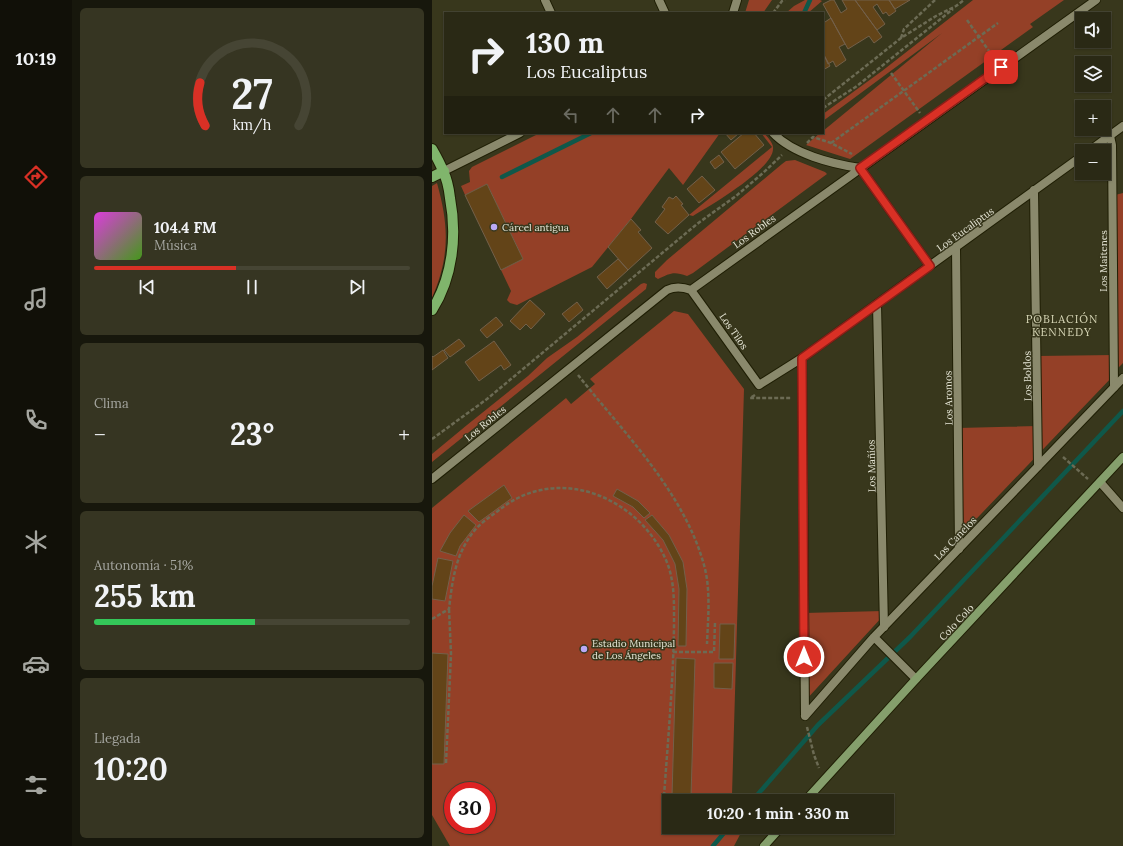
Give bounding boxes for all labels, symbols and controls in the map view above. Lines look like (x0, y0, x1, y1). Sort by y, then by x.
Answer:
map controls (1075, 12, 1111, 180)
button: sound (1075, 12, 1111, 48)
text: 130 m (526, 25, 604, 61)
icon: right (460, 28, 512, 80)
text: 10:19 (16, 47, 56, 70)
pin (984, 50, 1018, 84)
icon: arrive (990, 56, 1012, 78)
button: layers (1075, 56, 1111, 92)
text: Los Eucaliptus (526, 60, 647, 83)
text: 27 (231, 67, 273, 120)
button: + (1075, 100, 1111, 136)
icon: left (560, 104, 582, 126)
icon: ahead (602, 104, 624, 126)
icon: ahead (644, 104, 666, 126)
icon: right (686, 104, 708, 126)
text: km/h (233, 115, 272, 134)
button: − (1075, 144, 1111, 180)
icon: directions (22, 163, 50, 191)
street label: Los Eucaliptus (934, 204, 997, 254)
street label: Los Robles (730, 211, 778, 251)
text: 104.4 FM (154, 218, 217, 237)
place label: Cárcel antigua (502, 221, 569, 234)
marker: Cárcel antigua (489, 222, 499, 232)
street label: Los Maitenes (1097, 230, 1110, 292)
text: Música (154, 237, 197, 254)
icon: previous (136, 276, 158, 298)
icon: pause (241, 276, 263, 298)
icon: next (346, 276, 368, 298)
icon: music (22, 285, 50, 313)
street label: Los Tilos (716, 311, 751, 352)
district label: POBLACIÓN KENNEDY (1026, 312, 1098, 339)
street label: Los Boldos (1021, 350, 1034, 401)
street label: Los Aromos (942, 370, 955, 425)
text: Clima (94, 395, 129, 412)
street label: Los Robles (462, 403, 509, 444)
icon: phone (22, 406, 50, 434)
text: 23° (230, 415, 274, 453)
text: − (94, 420, 106, 448)
text: + (398, 420, 410, 448)
street label: Los Mañíos (865, 439, 878, 492)
street label: Los Canelos (931, 514, 980, 563)
icon: climate (22, 528, 50, 556)
text: Autonomía · 51% (94, 557, 193, 574)
text: 255 km (94, 577, 196, 615)
street label: Colo Colo (936, 601, 977, 643)
position arrow (783, 636, 825, 678)
place label: Estadio Municipal de Los Ángeles (592, 637, 675, 662)
marker: Estadio Municipal de Los Ángeles (579, 644, 589, 654)
icon: car (22, 650, 50, 678)
text: Llegada (94, 730, 140, 747)
text: 10:20 (94, 750, 168, 788)
icon: filters (22, 771, 50, 799)
speed limit sign: 30 (444, 782, 496, 834)
text: 10:20 · 1 min · 330 m (707, 804, 849, 823)

